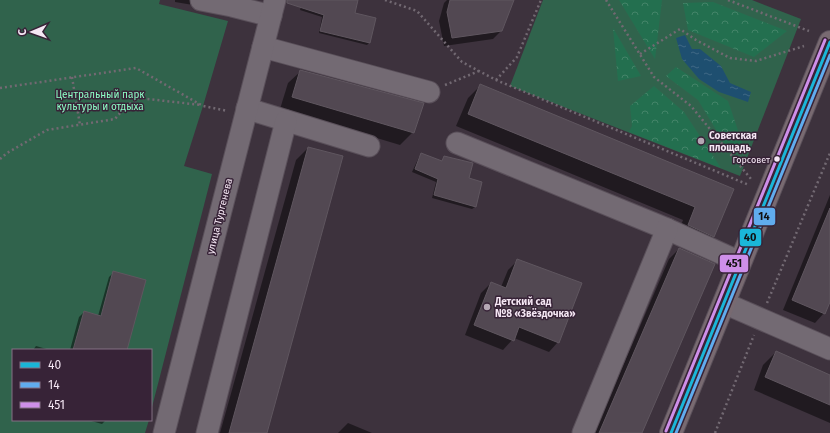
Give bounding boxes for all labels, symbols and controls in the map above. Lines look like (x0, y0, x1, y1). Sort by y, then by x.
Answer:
north arrow (12, 12, 52, 52)
text: С (16, 28, 29, 36)
park label: Центральный парк культуры и отдыха (55, 89, 145, 113)
place label: Советская площадь (709, 130, 757, 154)
marker: Советская площадь (696, 136, 706, 146)
marker: Горсовет (772, 154, 782, 164)
place label: Горсовет (733, 155, 771, 165)
street label: улица Тургенева (205, 177, 235, 256)
line badge: 14 (753, 207, 776, 226)
text: 14 (758, 210, 770, 223)
line badge: 40 (739, 228, 762, 247)
text: 40 (744, 231, 757, 244)
line badge: 451 (719, 254, 749, 273)
text: 451 (726, 257, 742, 270)
place label: Детский сад №8 «Звёздочка» (494, 296, 576, 320)
marker: Детский сад №8 «Звёздочка» (482, 302, 492, 312)
legend (12, 349, 152, 421)
text: 40 (48, 358, 61, 372)
text: 14 (48, 378, 60, 392)
text: 451 (48, 398, 65, 412)

